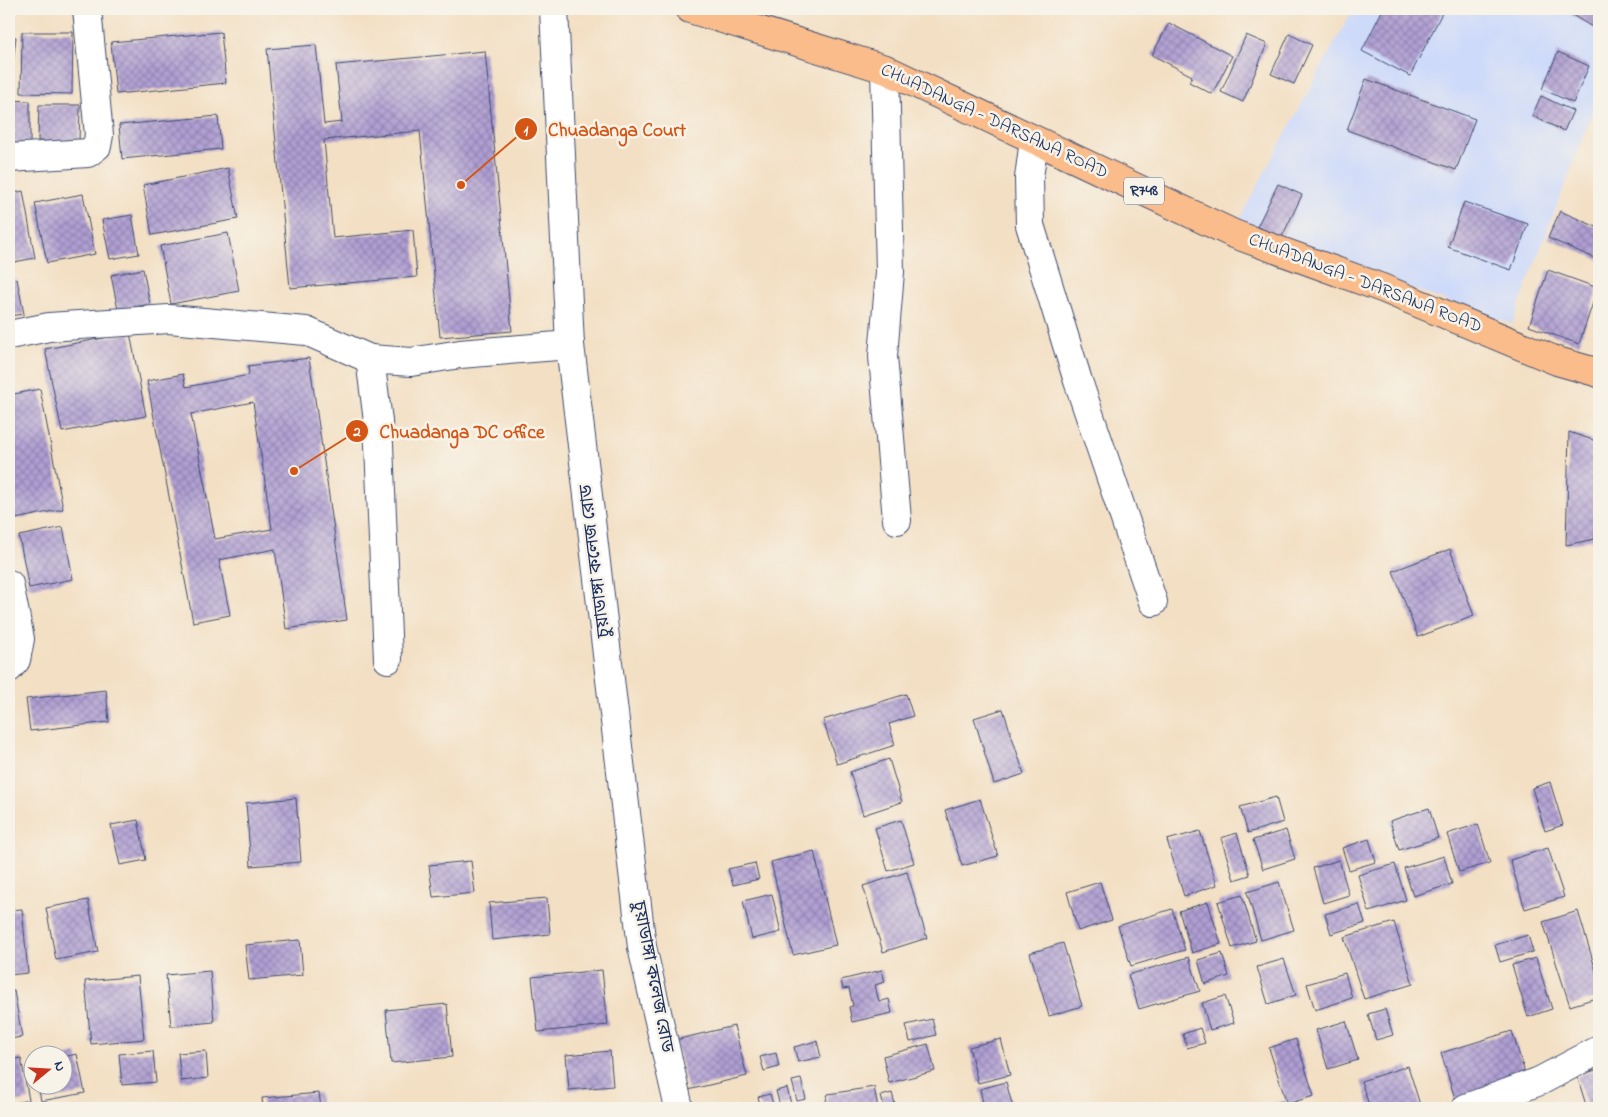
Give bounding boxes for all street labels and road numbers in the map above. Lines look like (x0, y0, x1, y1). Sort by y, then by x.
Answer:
street label: CHUADANGA - DARSANA ROAD (876, 58, 1112, 186)
road number: R748 (1124, 178, 1164, 205)
street label: CHUADANGA - DARSANA ROAD (1244, 227, 1486, 341)
street label: চুয়াডাঙ্গা কলেজ রোড (574, 483, 618, 640)
street label: চুয়াডাঙ্গা কলেজ রোড (624, 898, 679, 1055)

